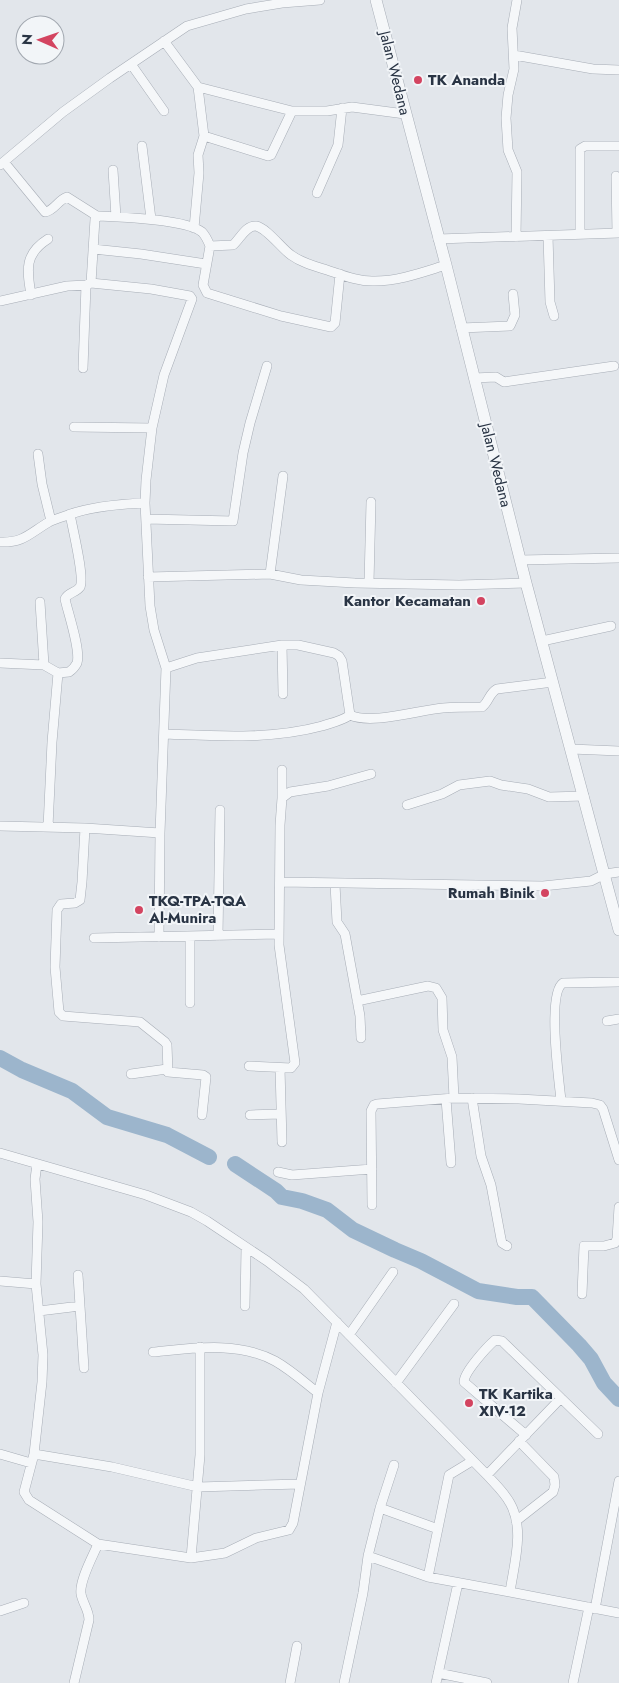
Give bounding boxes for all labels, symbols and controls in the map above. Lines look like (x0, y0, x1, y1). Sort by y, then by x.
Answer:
north arrow (15, 15, 65, 65)
street label: Jalan Wedana (373, 27, 416, 117)
text: N (17, 34, 37, 45)
place label: TK Ananda (428, 69, 505, 91)
marker: TK Ananda (412, 74, 424, 86)
street label: Jalan Wedana (474, 419, 517, 509)
place label: Kantor Kecamatan (344, 590, 471, 612)
marker: Kantor Kecamatan (475, 595, 487, 607)
place label: Rumah Binik (448, 882, 535, 904)
marker: Rumah Binik (539, 887, 551, 899)
place label: TKQ-TPA-TQA Al-Munira (148, 890, 247, 929)
marker: TKQ-TPA-TQA Al-Munira (133, 904, 145, 916)
place label: TK Kartika XIV-12 (479, 1383, 553, 1422)
marker: TK Kartika XIV-12 (463, 1397, 475, 1409)

